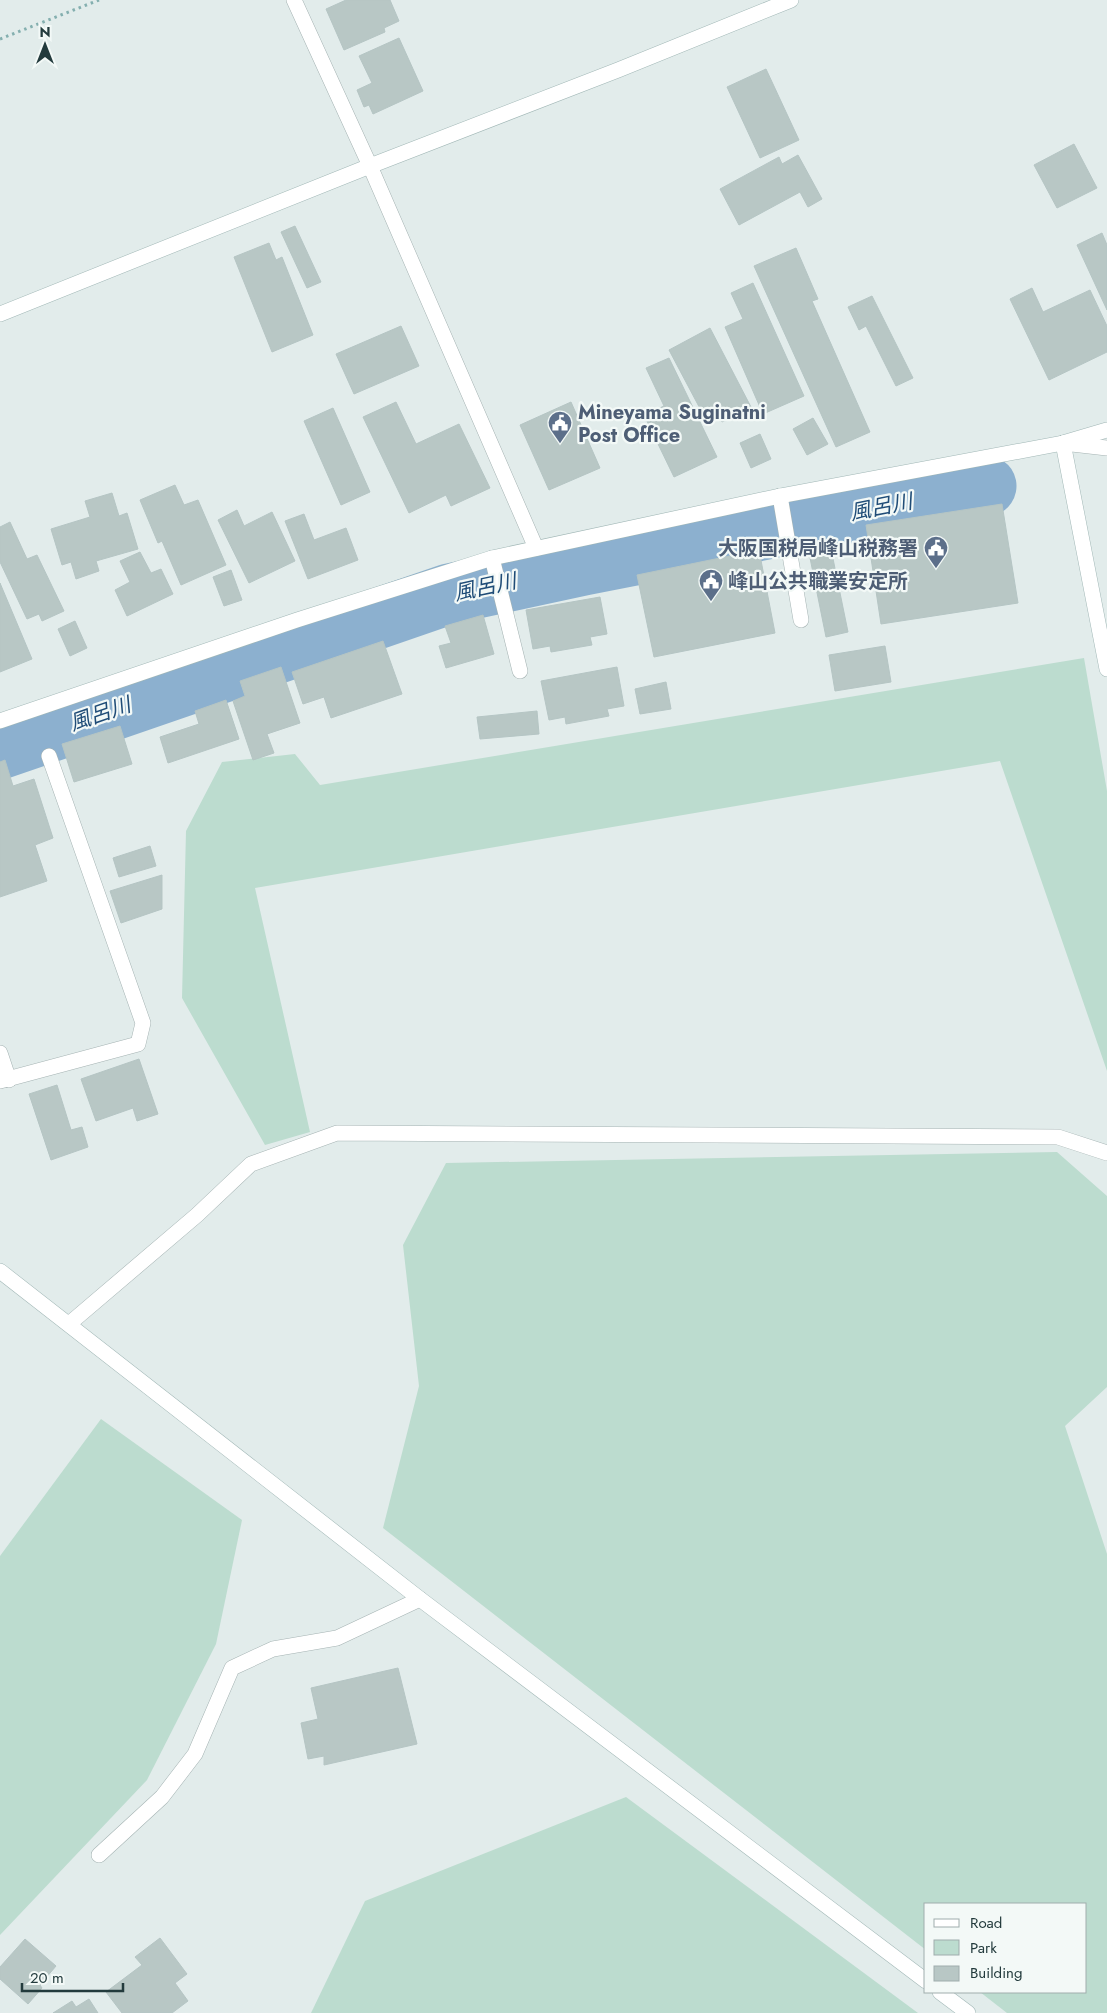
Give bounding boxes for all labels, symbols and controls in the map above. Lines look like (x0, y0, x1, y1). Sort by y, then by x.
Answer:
north arrow (20, 20, 70, 70)
text: N (39, 22, 51, 42)
place label: Mineyama Suginatni Post Office (578, 398, 766, 450)
public building icon: Mineyama Suginatni Post Office (547, 410, 573, 444)
water label: 風呂川 (847, 486, 917, 528)
place label: 大阪国税局峰山税務署 (718, 534, 918, 563)
public building icon: 大阪国税局峰山税務署 (923, 535, 949, 569)
water label: 風呂川 (451, 565, 521, 608)
place label: 峰山公共職業安定所 (728, 567, 908, 596)
public building icon: 峰山公共職業安定所 (698, 568, 724, 602)
water label: 風呂川 (65, 689, 137, 738)
legend (924, 1903, 1087, 1993)
text: Road (970, 1912, 1002, 1934)
text: Park (970, 1937, 997, 1959)
scale bar (22, 1960, 124, 1992)
text: Building (970, 1962, 1022, 1984)
text: 20 m (30, 1967, 64, 1989)

